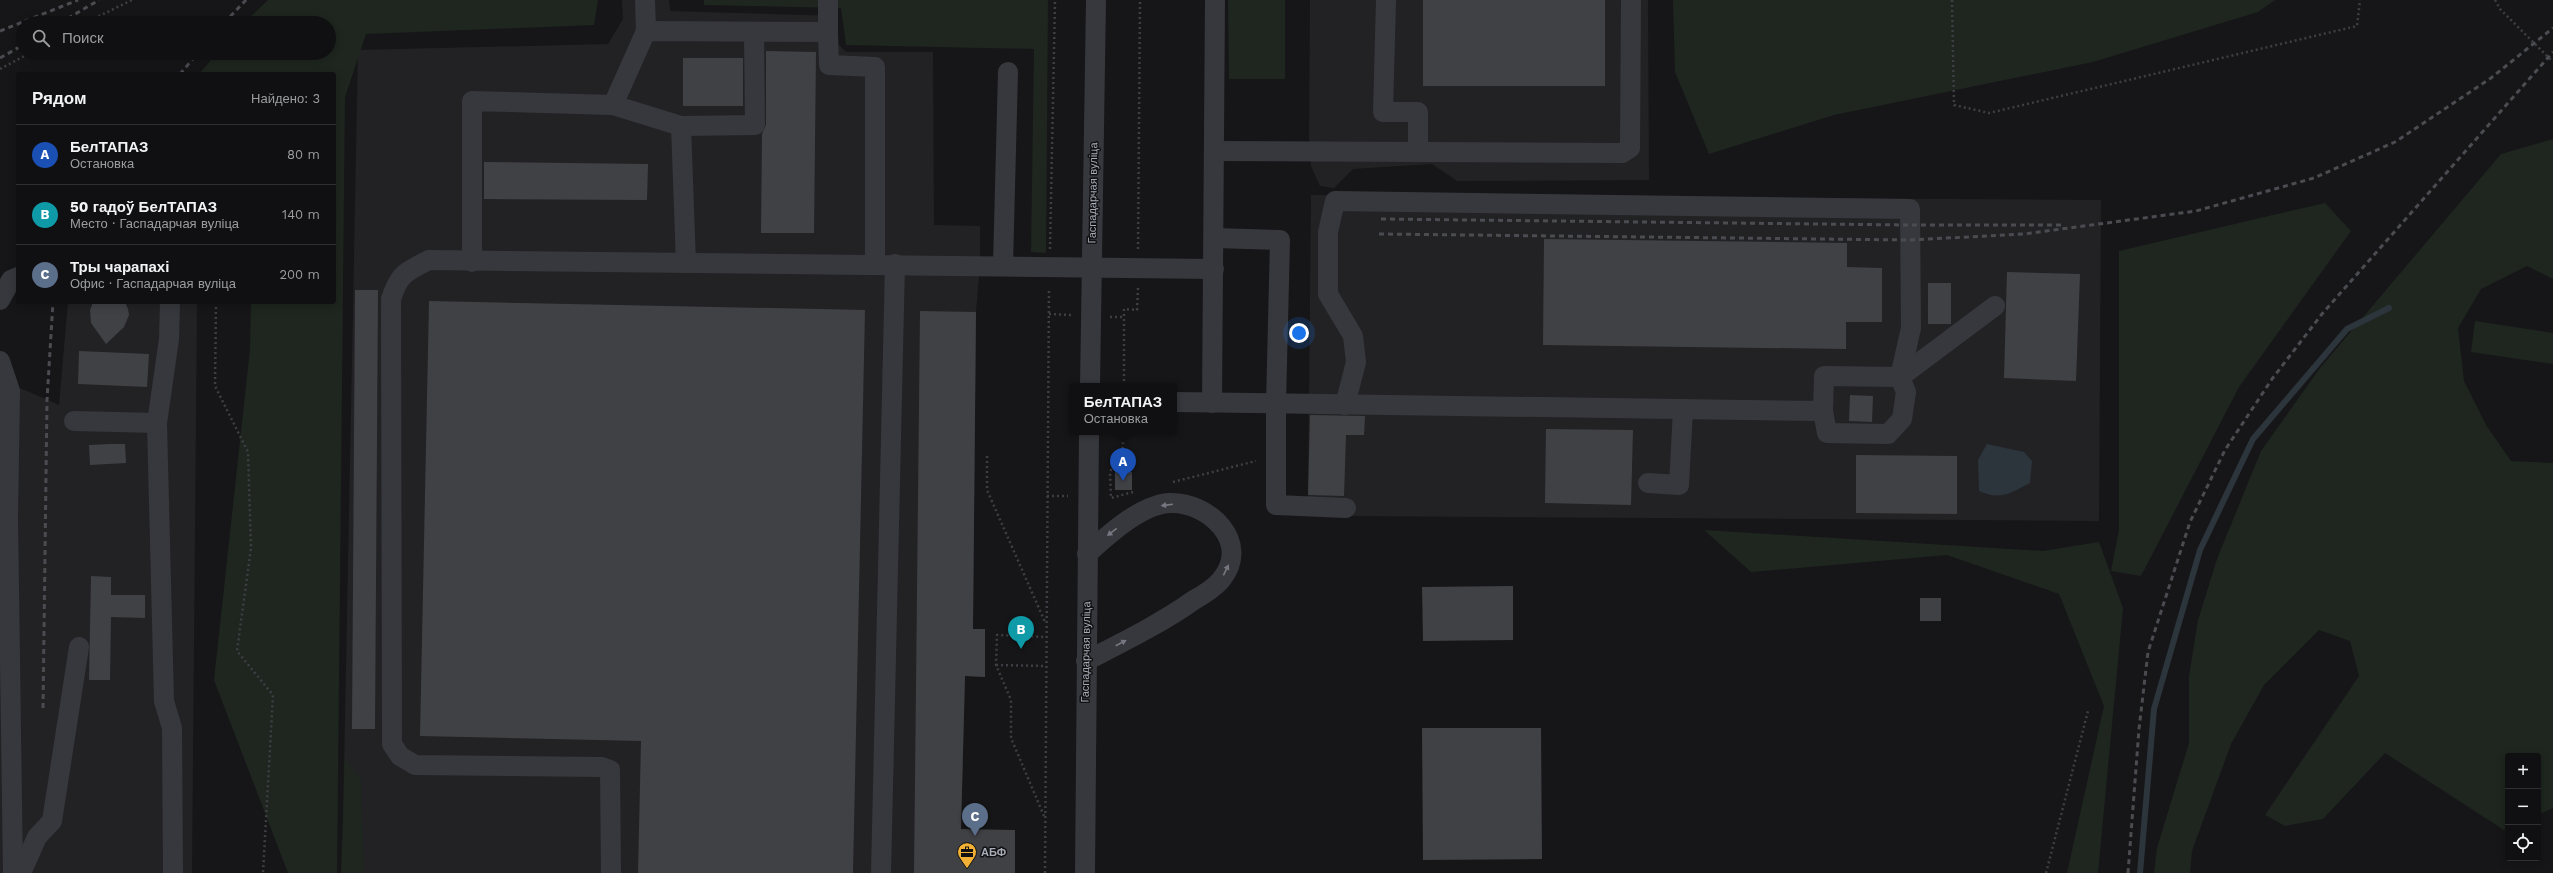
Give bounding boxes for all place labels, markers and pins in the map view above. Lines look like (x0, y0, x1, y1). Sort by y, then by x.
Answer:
pin: A (1110, 448, 1136, 481)
pin: B (1008, 616, 1034, 649)
pin: C (962, 803, 988, 836)
office icon: АБФ (956, 841, 978, 869)
place label: АБФ (981, 846, 1006, 859)

